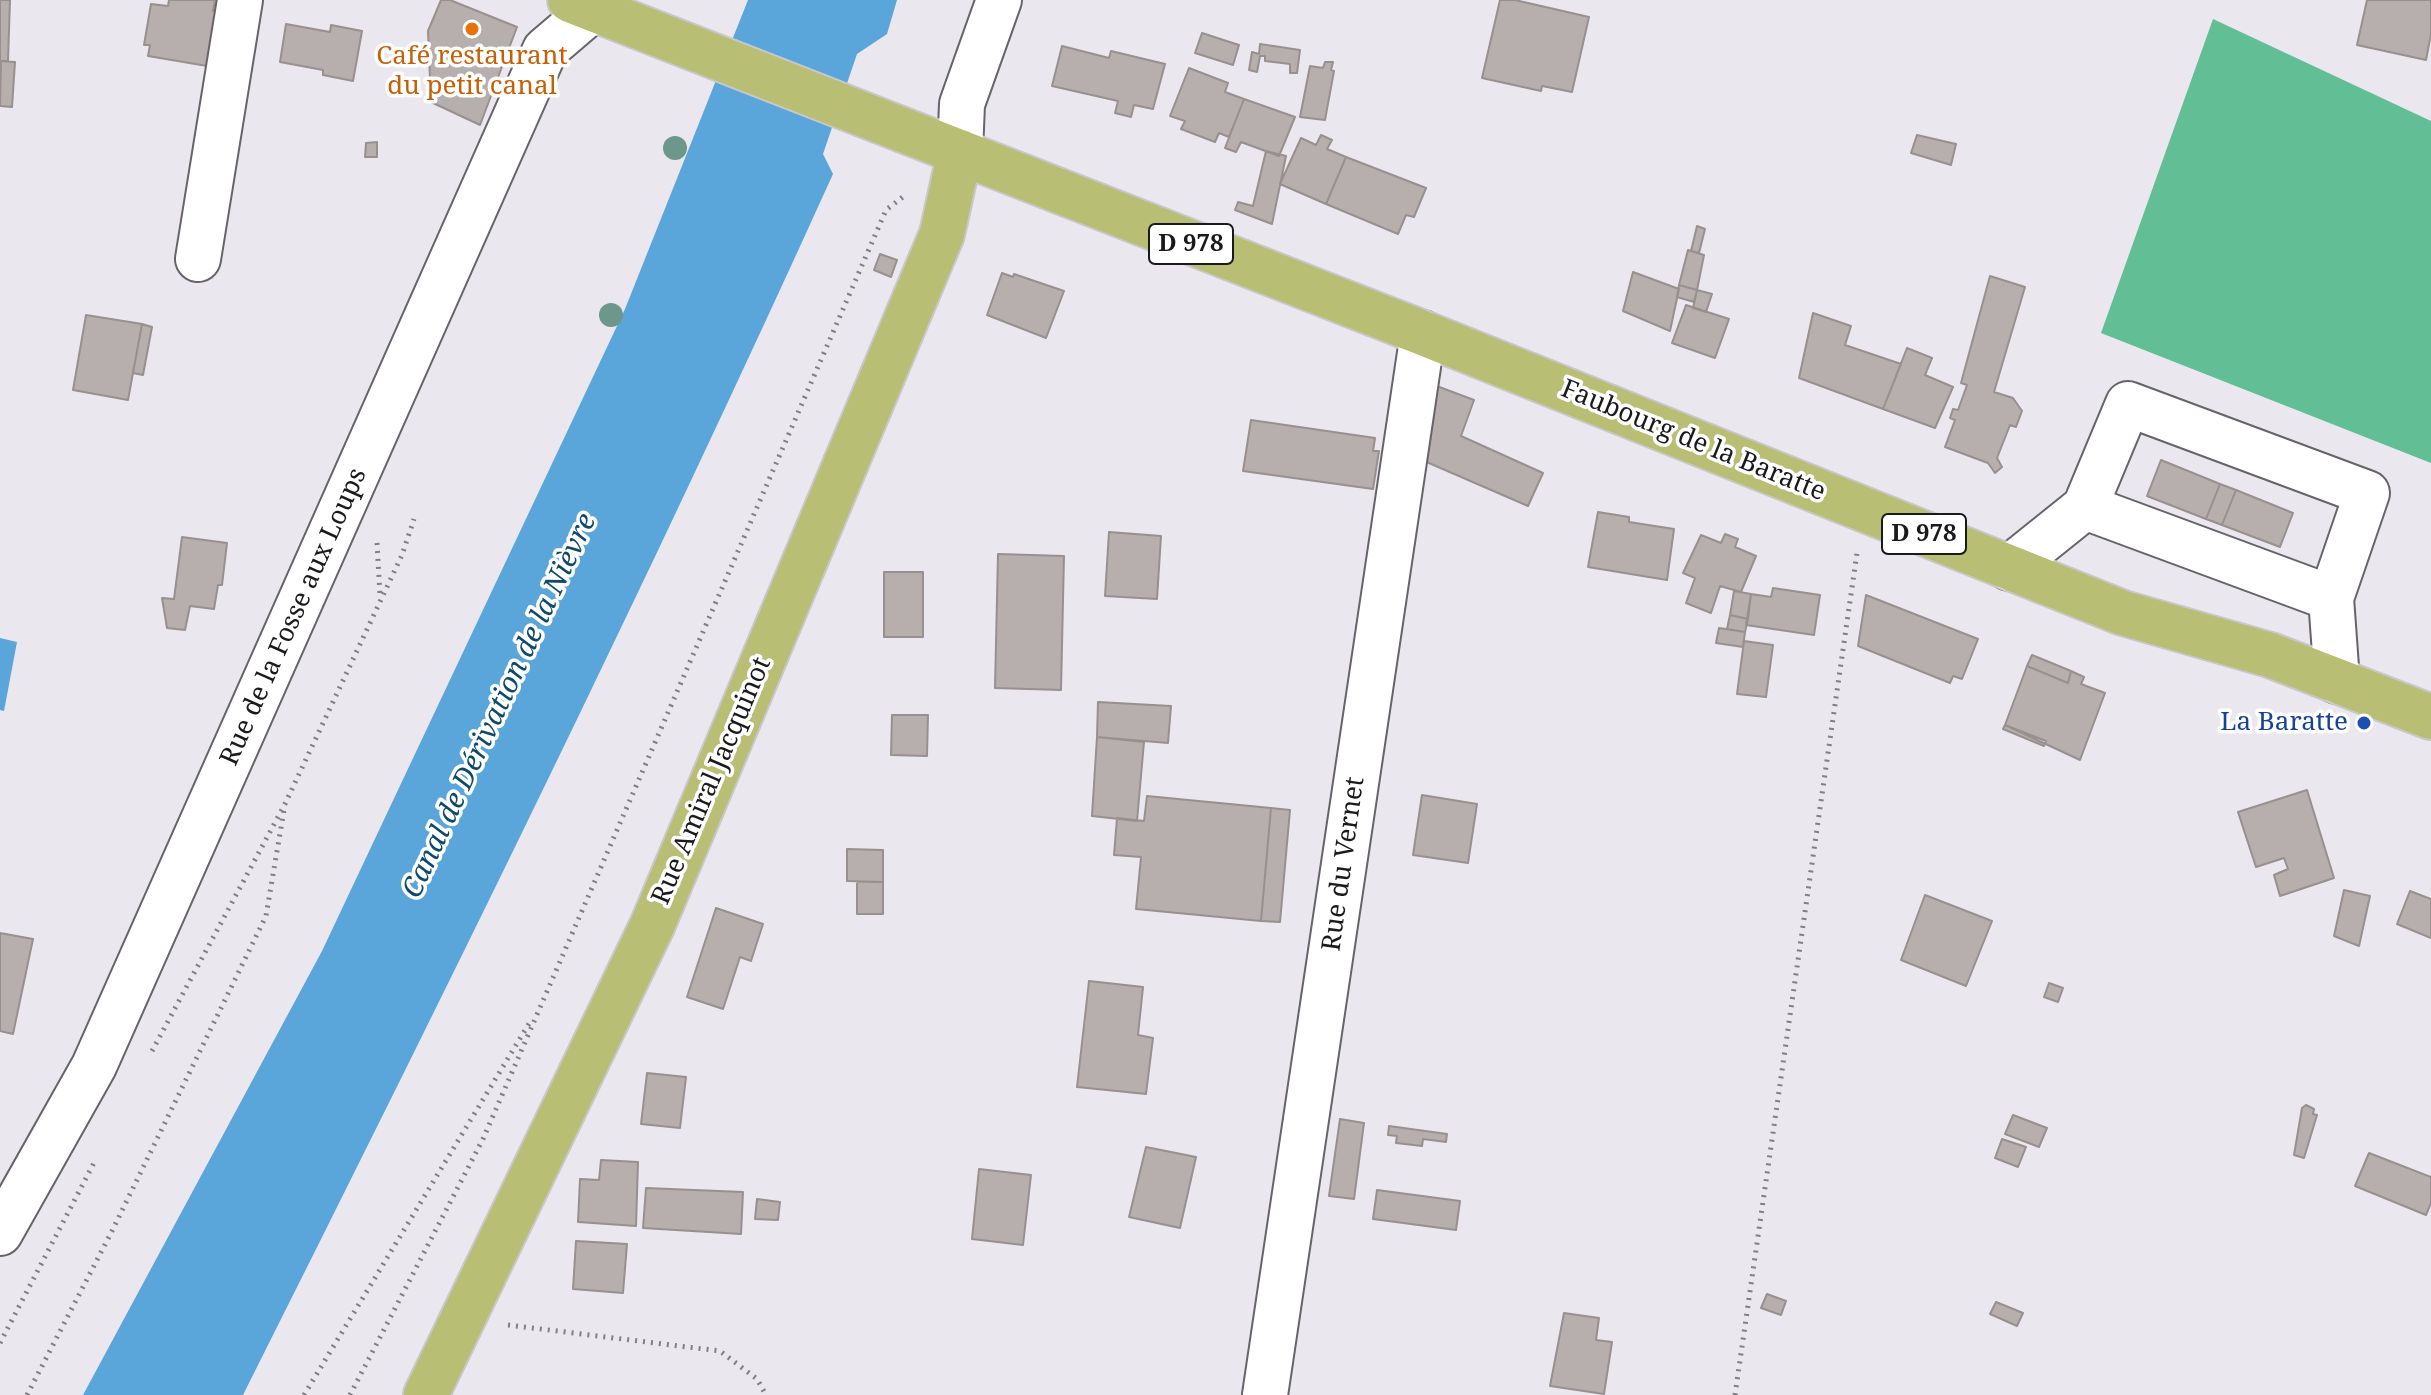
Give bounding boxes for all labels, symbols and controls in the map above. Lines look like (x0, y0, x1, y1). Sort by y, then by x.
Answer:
marker: Café restaurant du petit canal (463, 20, 481, 38)
place label: Café restaurant du petit canal (376, 41, 568, 102)
road number: D 978 (1149, 224, 1233, 264)
street label: Faubourg de la Baratte (1556, 374, 1830, 508)
street label: Rue de la Fosse aux Loups (214, 464, 374, 770)
water label: Canal de Dérivation de la Nièvre (396, 508, 604, 904)
road number: D 978 (1882, 514, 1966, 554)
street label: Rue Amiral Jacquinot (646, 653, 778, 909)
place label: La Baratte (2220, 707, 2348, 739)
marker: La Baratte (2355, 714, 2373, 732)
street label: Rue du Vernet (1316, 775, 1372, 953)

